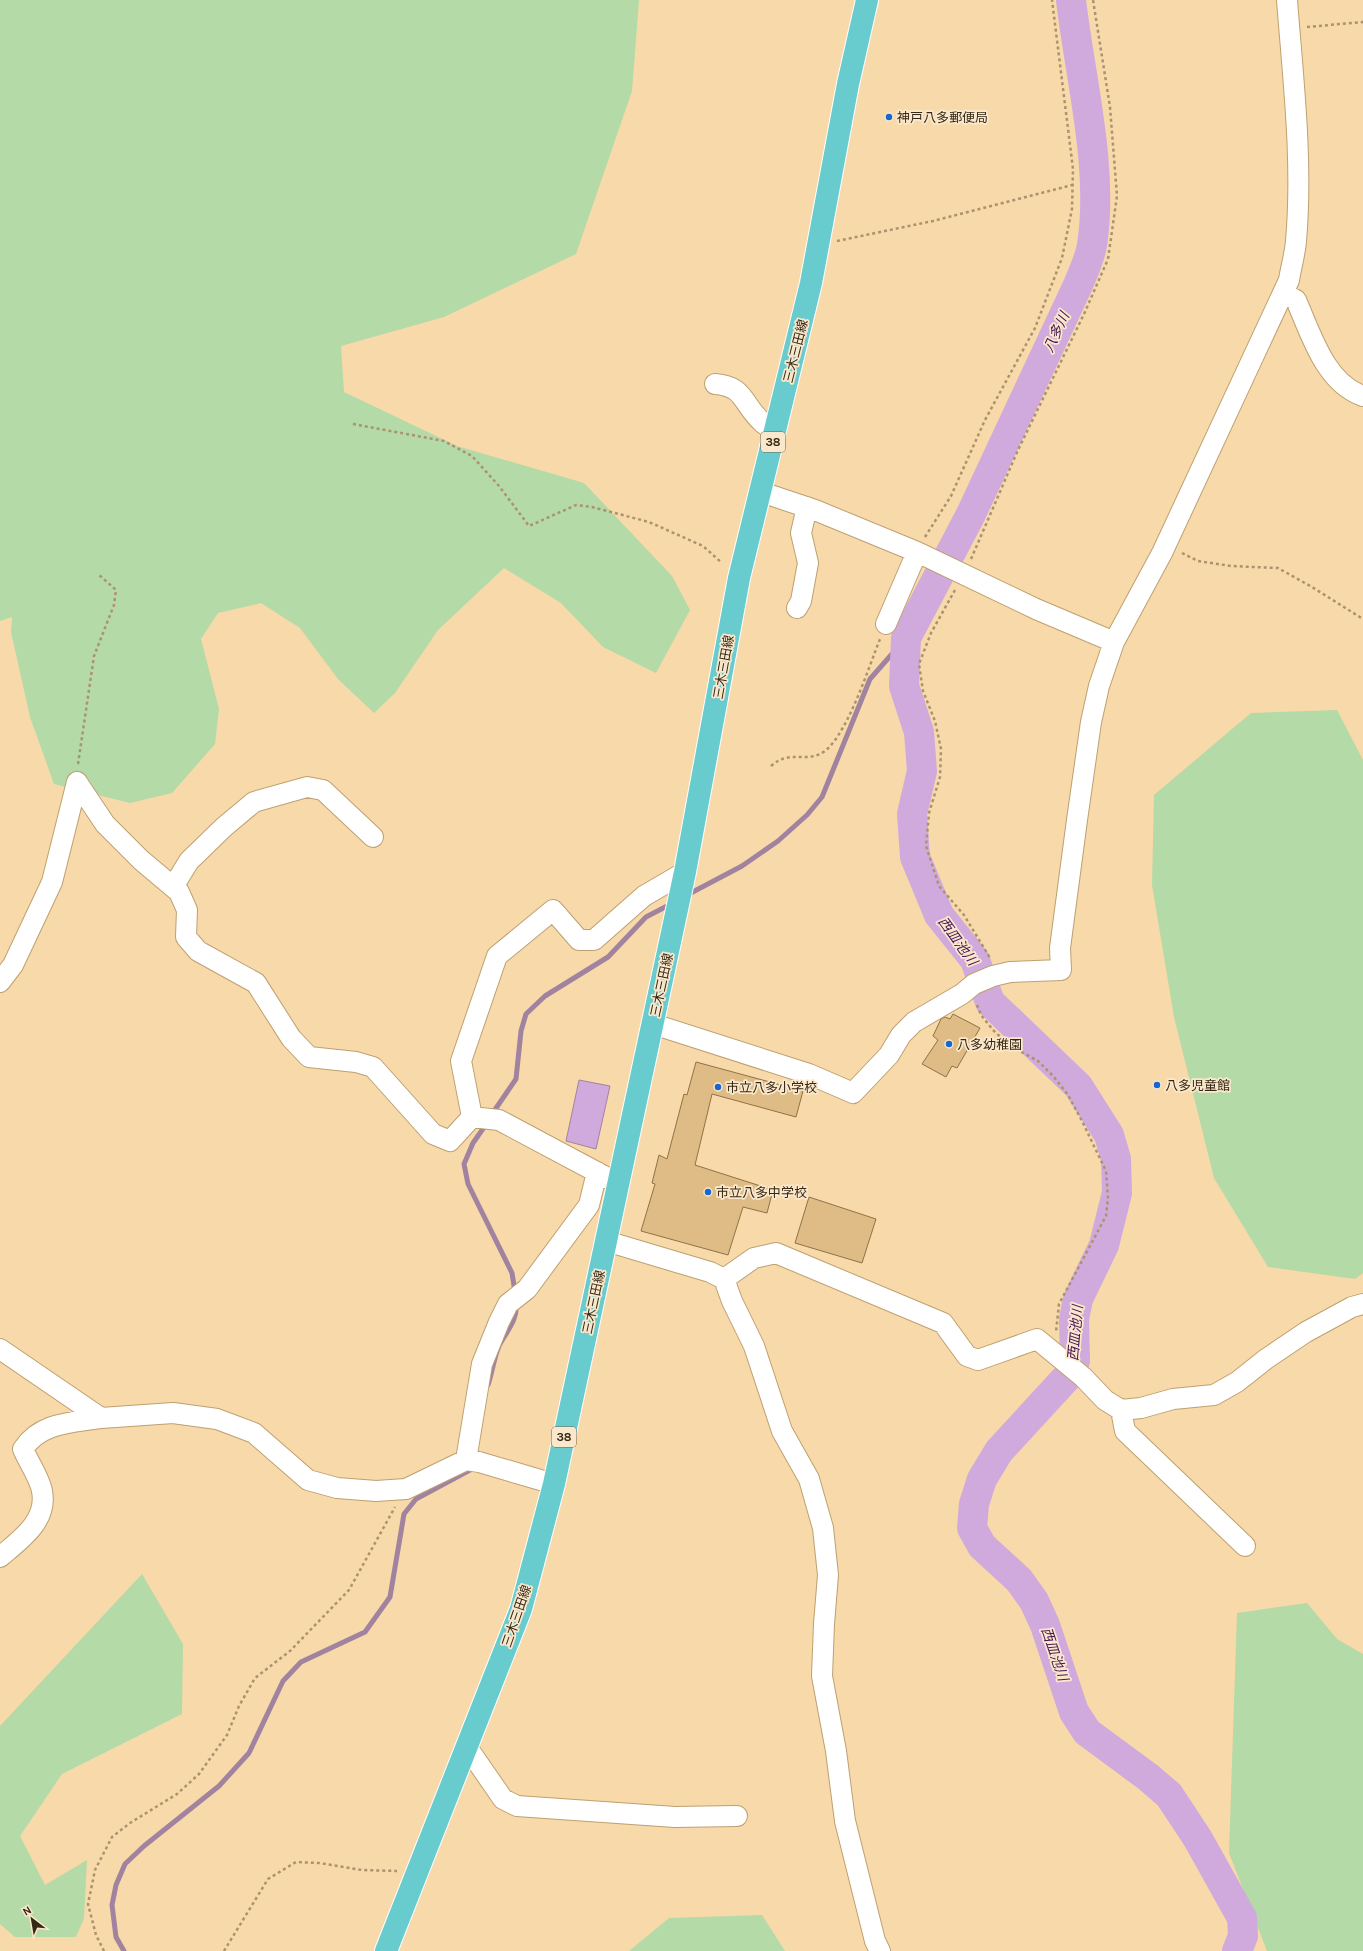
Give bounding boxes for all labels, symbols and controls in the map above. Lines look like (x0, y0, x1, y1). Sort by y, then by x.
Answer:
place label: 神戸八多郵便局 (897, 110, 988, 125)
marker: 神戸八多郵便局 (884, 112, 894, 122)
water label: 八多川 (1040, 308, 1074, 355)
street label: 三木三田線 (780, 318, 811, 384)
road number: 38 (761, 432, 785, 452)
street label: 三木三田線 (710, 634, 737, 700)
water label: 西皿池川 (934, 914, 982, 971)
street label: 三木三田線 (647, 952, 676, 1018)
place label: 八多幼稚園 (957, 1037, 1022, 1052)
marker: 八多幼稚園 (944, 1039, 954, 1049)
place label: 八多児童館 (1165, 1078, 1230, 1093)
place label: 市立八多小学校 (726, 1080, 817, 1095)
marker: 八多児童館 (1152, 1080, 1162, 1090)
marker: 市立八多小学校 (713, 1082, 723, 1092)
place label: 市立八多中学校 (716, 1185, 807, 1200)
marker: 市立八多中学校 (703, 1187, 713, 1197)
street label: 三木三田線 (579, 1269, 608, 1335)
water label: 西皿池川 (1065, 1302, 1087, 1362)
road number: 38 (552, 1427, 576, 1447)
street label: 三木三田線 (499, 1583, 534, 1649)
water label: 西皿池川 (1037, 1625, 1072, 1685)
north arrow (12, 1899, 52, 1939)
text: N (20, 1903, 34, 1918)

